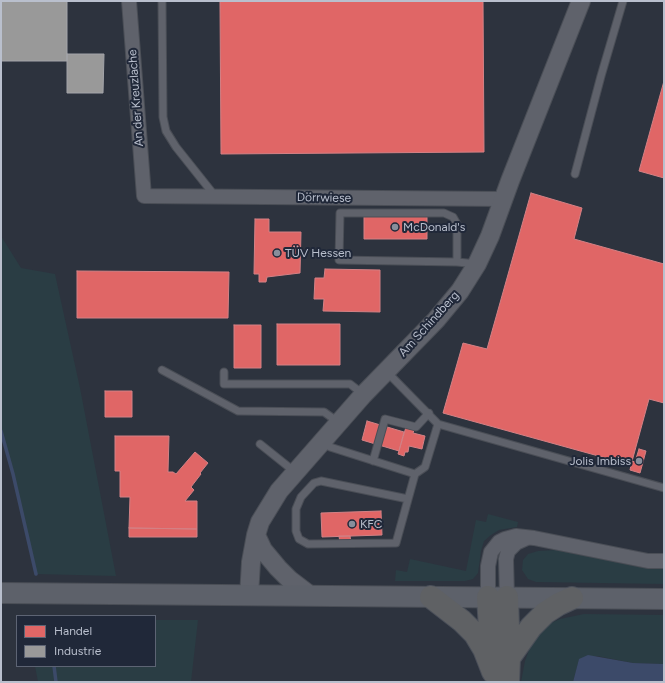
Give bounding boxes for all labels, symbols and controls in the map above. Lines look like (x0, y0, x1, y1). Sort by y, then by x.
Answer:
street label: An der Kreuzlache (125, 49, 147, 147)
street label: Dörrwiese (297, 190, 351, 206)
place label: McDonald's (403, 220, 465, 234)
marker: McDonald's (390, 222, 400, 232)
place label: TÜV Hessen (285, 246, 351, 260)
marker: TÜV Hessen (272, 248, 282, 258)
street label: Am Schindberg (396, 288, 462, 360)
place label: Jolis Imbiss (569, 454, 631, 468)
marker: Jolis Imbiss (634, 456, 644, 466)
place label: KFC (360, 517, 382, 531)
marker: KFC (347, 519, 357, 529)
legend (16, 615, 156, 667)
text: Handel (54, 624, 92, 638)
text: Industrie (54, 644, 101, 658)

